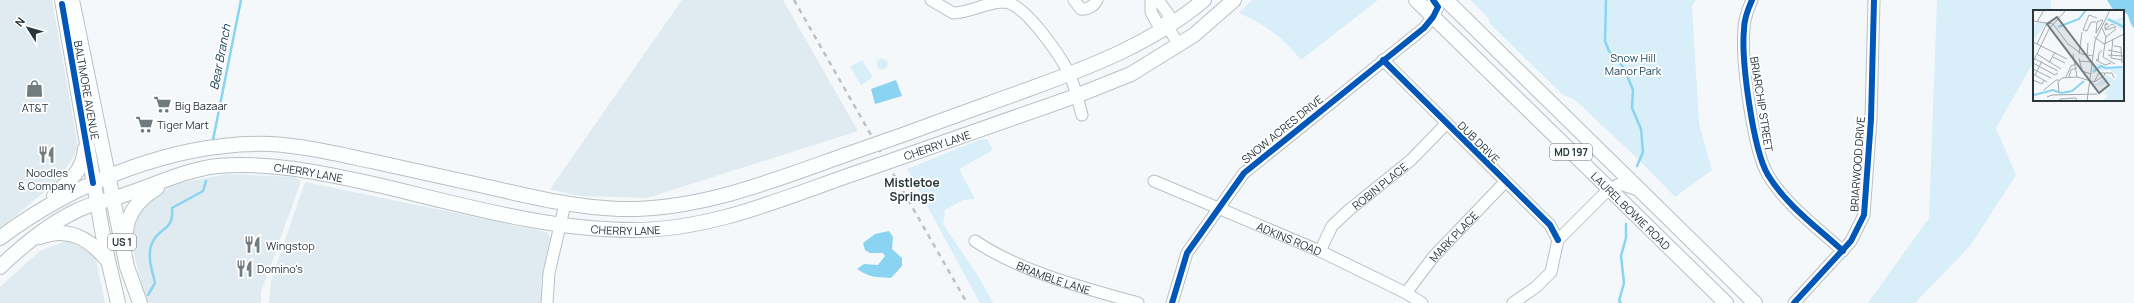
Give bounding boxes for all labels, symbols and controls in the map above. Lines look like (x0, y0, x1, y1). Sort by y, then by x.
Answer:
north arrow (8, 8, 48, 48)
inset map (2033, 10, 2124, 101)
text: N (11, 14, 28, 29)
water label: Bear Branch (205, 22, 235, 91)
street label: BALTIMORE AVENUE (71, 39, 103, 141)
park label: Snow Hill Manor Park (1605, 50, 1662, 78)
street label: BRIARCHIP STREET (1747, 55, 1777, 153)
shop icon: AT&T (25, 79, 45, 99)
street label: SNOW ACRES DRIVE (1238, 91, 1326, 167)
supermarket icon: Big Bazaar (152, 95, 172, 115)
place label: Big Bazaar (175, 98, 228, 113)
place label: AT&T (22, 100, 49, 115)
supermarket icon: Tiger Mart (134, 114, 154, 134)
street label: BRIARWOOD DRIVE (1846, 116, 1868, 212)
place label: Tiger Mart (157, 117, 209, 132)
street label: DUB DRIVE (1455, 118, 1503, 166)
street label: CHERRY LANE (902, 127, 972, 163)
restaurant icon: Noodles & Company (37, 144, 57, 164)
road number: MD 197 (1550, 144, 1592, 160)
street label: CHERRY LANE (273, 159, 344, 185)
street label: ROBIN PLACE (1348, 159, 1410, 212)
place label: Noodles & Company (18, 165, 76, 193)
street label: LAUREL BOWIE ROAD (1588, 168, 1674, 253)
district label: Mistletoe Springs (884, 174, 940, 205)
street label: MARK PLACE (1425, 207, 1481, 264)
street label: ADKINS ROAD (1255, 218, 1324, 258)
street label: CHERRY LANE (590, 221, 661, 238)
road number: US 1 (108, 234, 136, 250)
restaurant icon: Wingstop (243, 235, 263, 255)
place label: Wingstop (266, 238, 315, 253)
street label: BRAMBLE LANE (1015, 257, 1092, 297)
restaurant icon: Domino's (234, 258, 254, 278)
place label: Domino's (257, 261, 303, 276)

